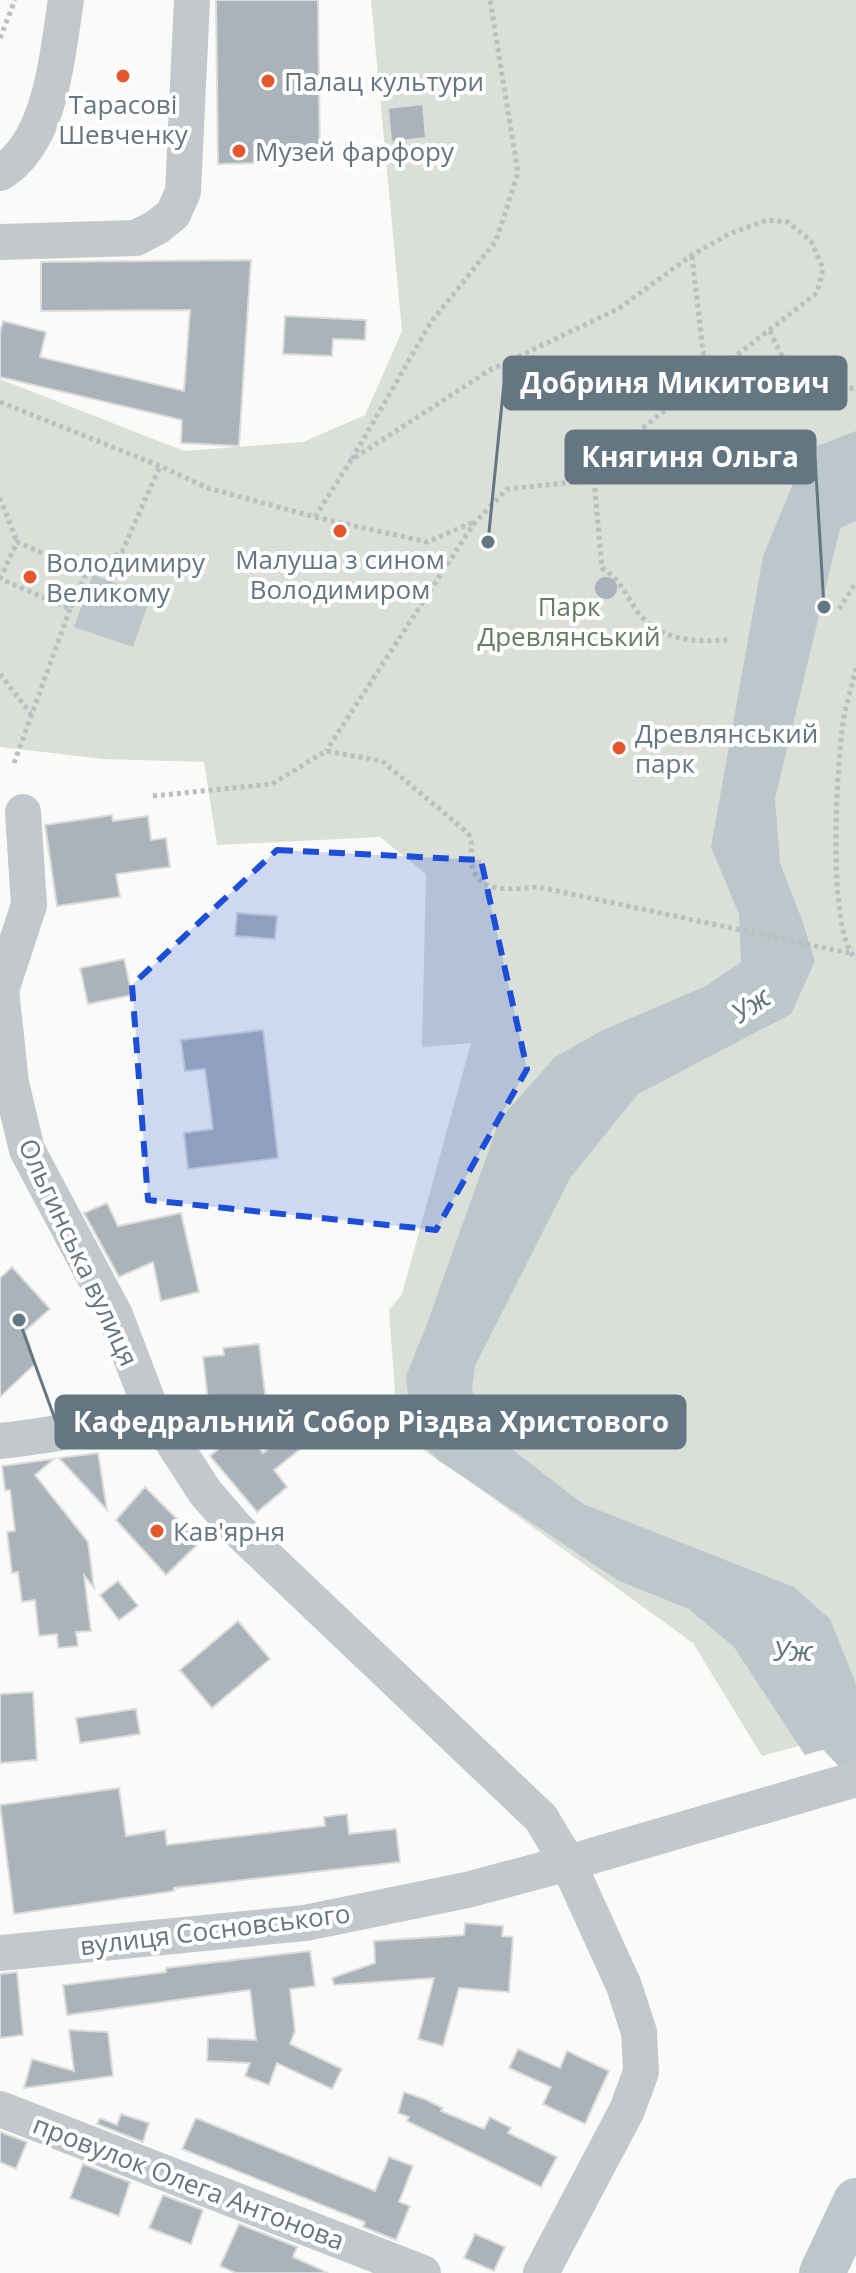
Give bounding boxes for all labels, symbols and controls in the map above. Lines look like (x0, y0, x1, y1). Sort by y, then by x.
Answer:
place label: Палац культури (284, 63, 484, 99)
marker: Тарасові Шевченку (114, 67, 132, 85)
marker: Палац культури (259, 72, 277, 90)
place label: Тарасові Шевченку (58, 86, 189, 152)
place label: Музей фарфору (255, 133, 455, 169)
marker: Музей фарфору (230, 142, 248, 160)
callout: Добриня Микитович (504, 357, 846, 409)
text: Добриня Микитович (520, 363, 830, 401)
callout: Княгиня Ольга (566, 431, 815, 483)
text: Княгиня Ольга (581, 437, 799, 475)
marker: Малуша з сином Володимиром (331, 522, 349, 540)
place label: Малуша з сином Володимиром (235, 541, 445, 607)
place label: Володимиру Великому (46, 544, 206, 610)
marker: Володимиру Великому (21, 568, 39, 586)
park label: Парк Древлянський (477, 588, 661, 654)
place label: Древлянський парк (635, 715, 818, 781)
marker: Древлянський парк (610, 739, 628, 757)
water label: Уж (722, 977, 778, 1031)
street label: Ольгинська вулиця (10, 1132, 148, 1372)
callout: Кафедральний Собор Різдва Христового (56, 1396, 685, 1448)
text: Кафедральний Собор Різдва Христового (73, 1402, 669, 1440)
place label: Кав'ярня (173, 1513, 285, 1549)
marker: Кав'ярня (148, 1522, 166, 1540)
water label: Уж (772, 1631, 813, 1669)
street label: вулиця Сосновського (78, 1895, 352, 1963)
street label: провулок Олега Антонова (28, 2106, 350, 2258)

